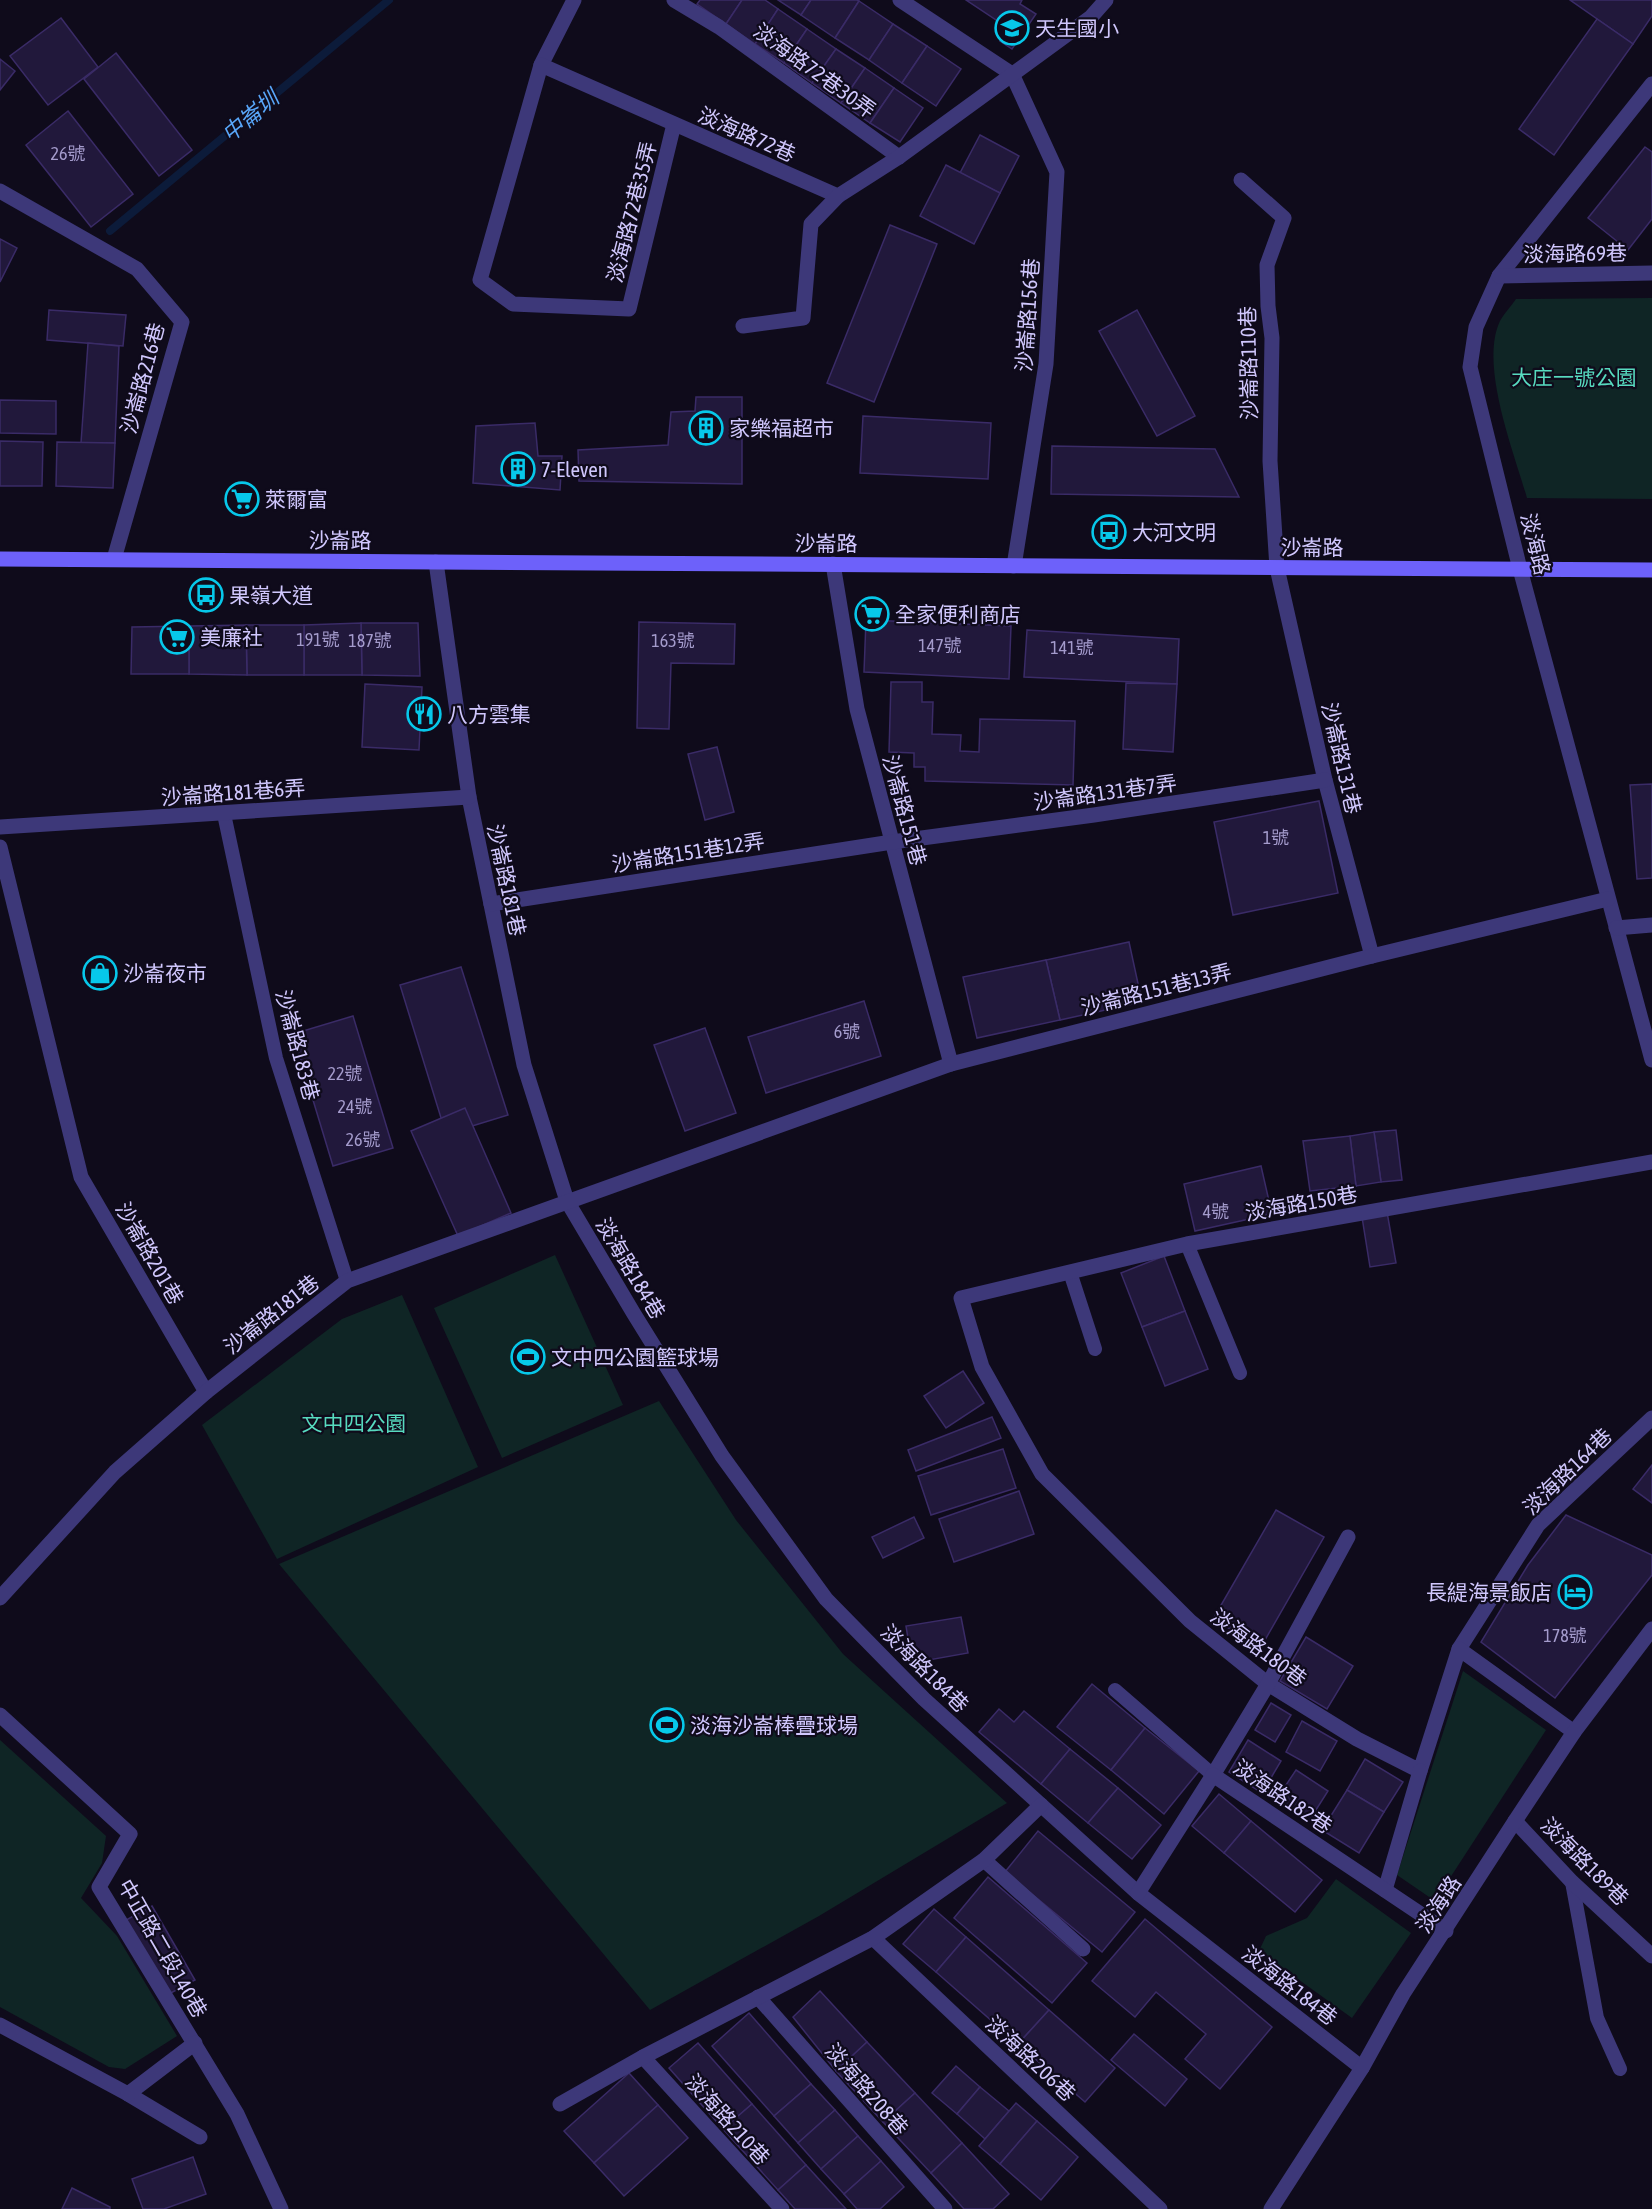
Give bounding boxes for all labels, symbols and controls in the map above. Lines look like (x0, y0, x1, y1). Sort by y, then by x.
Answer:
school or university icon: 天生國小 (994, 10, 1030, 46)
place label: 天生國小 (1035, 16, 1119, 40)
street label: 淡海路72巷30弄 (750, 18, 880, 122)
water label: 中崙圳 (216, 83, 286, 147)
street label: 淡海路72巷 (695, 102, 799, 166)
street label: 淡海路72巷35弄 (602, 139, 660, 285)
house number: 26號 (51, 143, 85, 164)
street label: 淡海路69巷 (1523, 240, 1627, 266)
street label: 沙崙路156巷 (1011, 257, 1043, 373)
street label: 沙崙路110巷 (1235, 306, 1261, 420)
street label: 沙崙路216巷 (116, 320, 168, 436)
park label: 大庄一號公園 (1511, 365, 1637, 389)
building icon: 家樂福超市 (688, 410, 724, 446)
place label: 家樂福超市 (729, 416, 834, 440)
building icon: 7-Eleven (500, 451, 536, 487)
place label: 7-Eleven (541, 457, 608, 481)
supermarket icon: 萊爾富 (224, 481, 260, 517)
place label: 萊爾富 (265, 487, 328, 511)
street label: 淡海路 (1517, 511, 1555, 577)
bus stop icon: 大河文明 (1091, 514, 1127, 550)
place label: 大河文明 (1132, 520, 1216, 544)
street label: 沙崙路 (309, 528, 372, 552)
street label: 沙崙路 (795, 531, 858, 555)
street label: 沙崙路 (1281, 535, 1344, 559)
bus stop icon: 果嶺大道 (188, 577, 224, 613)
place label: 果嶺大道 (229, 583, 313, 607)
supermarket icon: 全家便利商店 (854, 596, 890, 632)
place label: 全家便利商店 (895, 602, 1021, 626)
supermarket icon: 美廉社 (159, 619, 195, 655)
place label: 美廉社 (200, 625, 263, 649)
house number: 191號 (296, 629, 340, 650)
house number: 187號 (348, 630, 392, 651)
house number: 163號 (651, 630, 695, 651)
house number: 147號 (918, 635, 962, 656)
house number: 141號 (1050, 637, 1094, 658)
restaurant icon: 八方雲集 (406, 696, 442, 732)
street label: 沙崙路131巷 (1318, 700, 1366, 816)
place label: 八方雲集 (447, 702, 531, 726)
street label: 沙崙路151巷 (879, 752, 931, 868)
street label: 沙崙路131巷7弄 (1032, 770, 1178, 814)
street label: 沙崙路181巷6弄 (160, 775, 306, 809)
street label: 沙崙路181巷 (483, 822, 531, 938)
house number: 1號 (1263, 827, 1289, 848)
street label: 沙崙路151巷12弄 (610, 828, 766, 876)
shop icon: 沙崙夜市 (82, 955, 118, 991)
street label: 沙崙路151巷13弄 (1078, 959, 1234, 1019)
place label: 沙崙夜市 (123, 961, 207, 985)
street label: 沙崙路183巷 (272, 987, 324, 1103)
house number: 6號 (834, 1021, 860, 1042)
house number: 22號 (328, 1063, 362, 1084)
house number: 24號 (338, 1096, 372, 1117)
house number: 26號 (346, 1129, 380, 1150)
street label: 淡海路150巷 (1243, 1181, 1359, 1225)
street label: 沙崙路201巷 (111, 1198, 189, 1308)
house number: 4號 (1203, 1201, 1229, 1222)
street label: 淡海路184巷 (591, 1213, 671, 1323)
street label: 沙崙路181巷 (219, 1270, 323, 1358)
sports icon: 文中四公園籃球場 (510, 1339, 546, 1375)
place label: 文中四公園籃球場 (551, 1345, 719, 1369)
park label: 文中四公園 (302, 1411, 407, 1435)
street label: 淡海路164巷 (1518, 1423, 1616, 1519)
hotel icon: 長緹海景飯店 (1557, 1574, 1593, 1610)
place label: 長緹海景飯店 (1426, 1580, 1552, 1604)
street label: 淡海路180巷 (1206, 1603, 1312, 1691)
street label: 淡海路184巷 (876, 1619, 974, 1717)
house number: 178號 (1543, 1625, 1587, 1646)
sports icon: 淡海沙崙棒疊球場 (649, 1707, 685, 1743)
place label: 淡海沙崙棒疊球場 (690, 1713, 858, 1737)
street label: 淡海路182巷 (1229, 1754, 1337, 1838)
street label: 淡海路189巷 (1536, 1812, 1634, 1910)
street label: 淡海路 (1411, 1871, 1465, 1937)
street label: 中正路二段140巷 (114, 1875, 212, 2021)
street label: 淡海路184巷 (1238, 1941, 1342, 2029)
street label: 淡海路206巷 (981, 2010, 1081, 2106)
street label: 淡海路208巷 (821, 2038, 913, 2140)
street label: 淡海路210巷 (681, 2069, 775, 2169)

